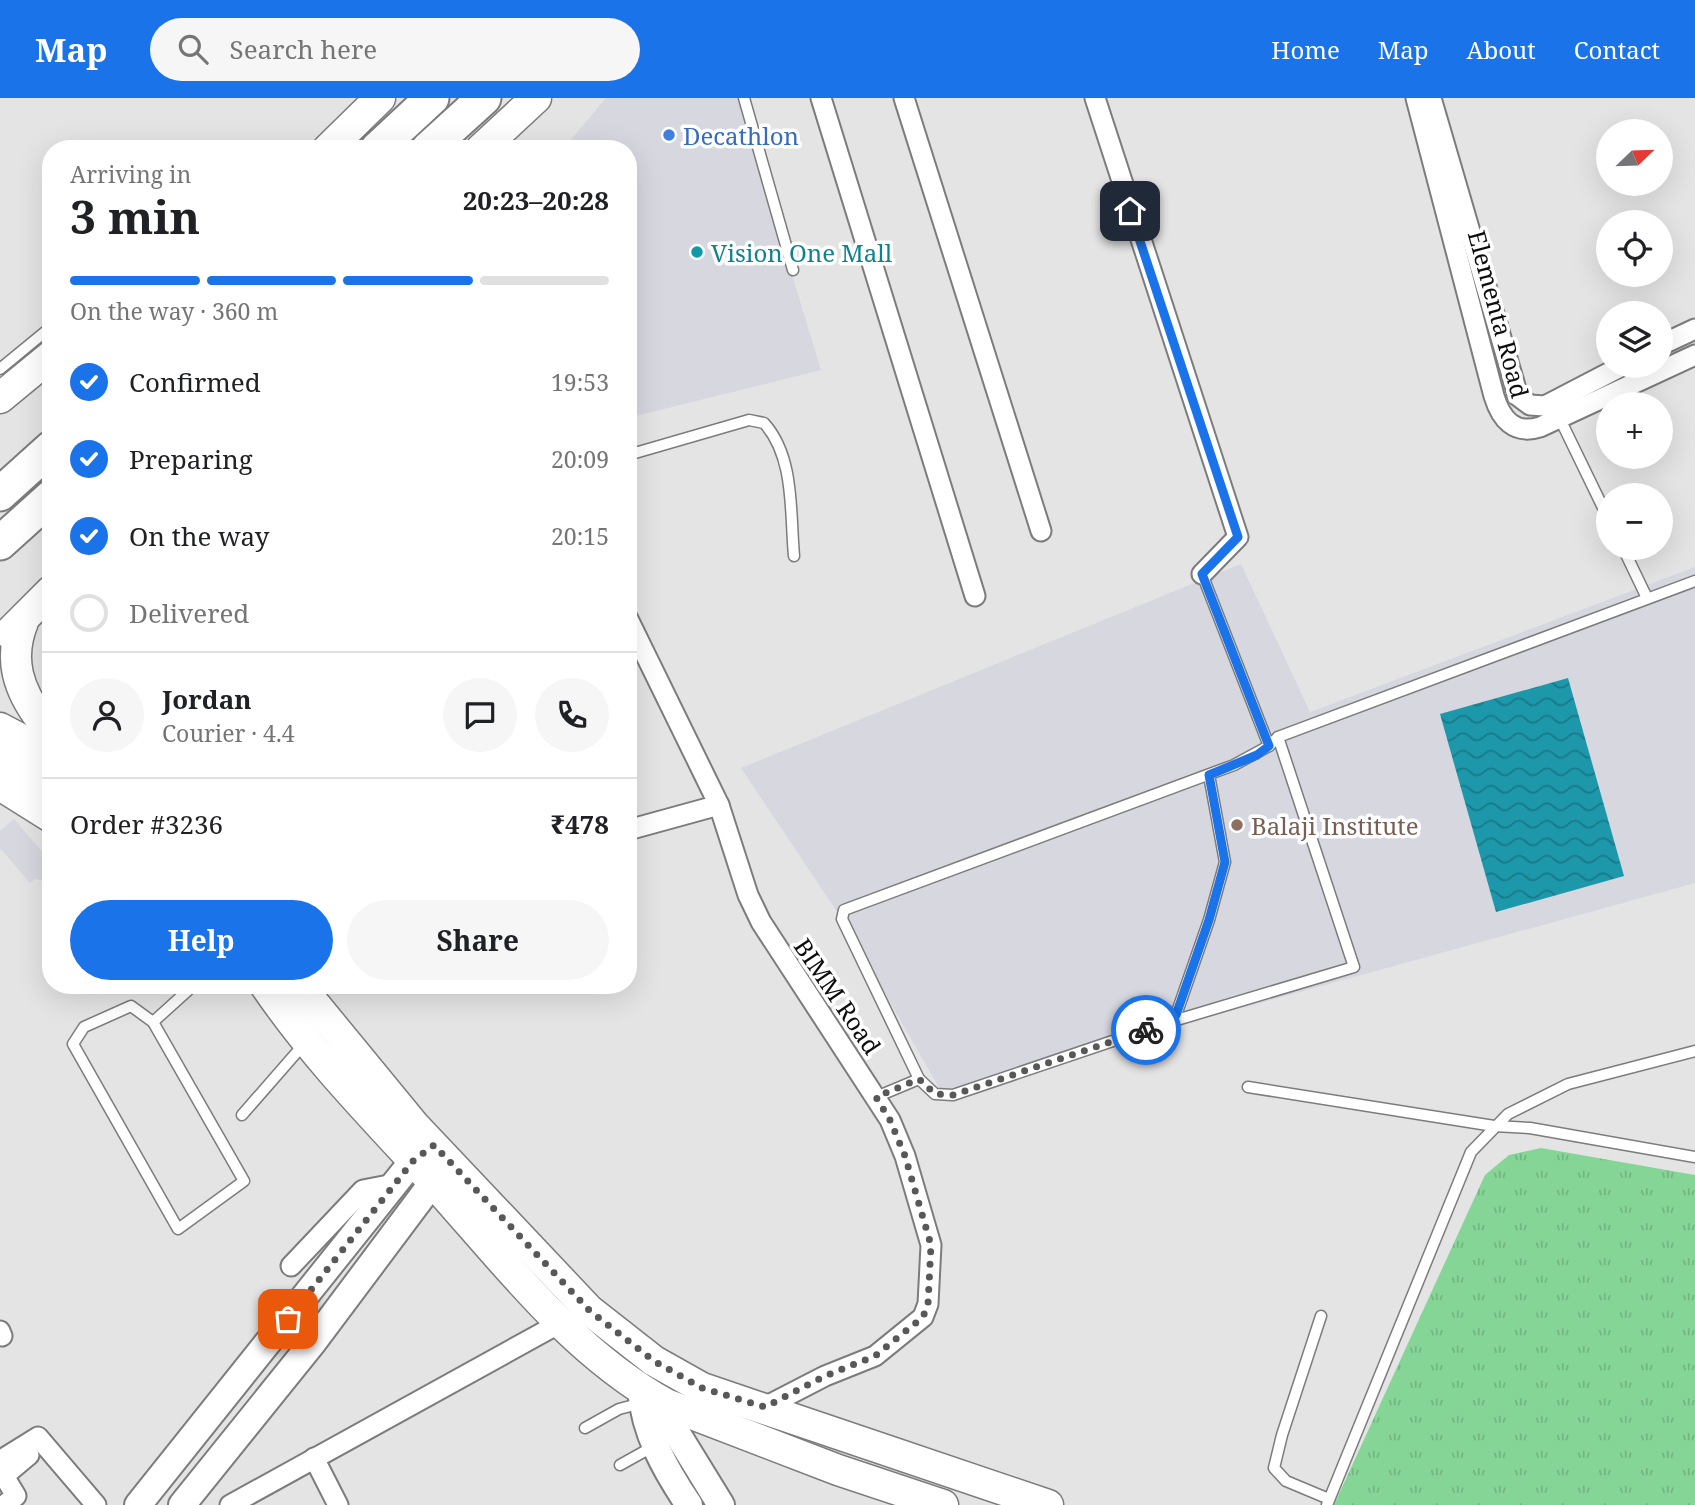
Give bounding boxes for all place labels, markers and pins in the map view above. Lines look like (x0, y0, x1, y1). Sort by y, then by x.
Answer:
place label: Decathlon (683, 119, 799, 152)
marker: Decathlon (661, 127, 677, 143)
pin (1100, 181, 1160, 241)
place label: Vision One Mall (711, 236, 893, 269)
marker: Vision One Mall (689, 244, 705, 260)
place label: Balaji Institute (1251, 809, 1419, 842)
marker: Balaji Institute (1229, 817, 1245, 833)
pin (258, 1289, 318, 1349)

